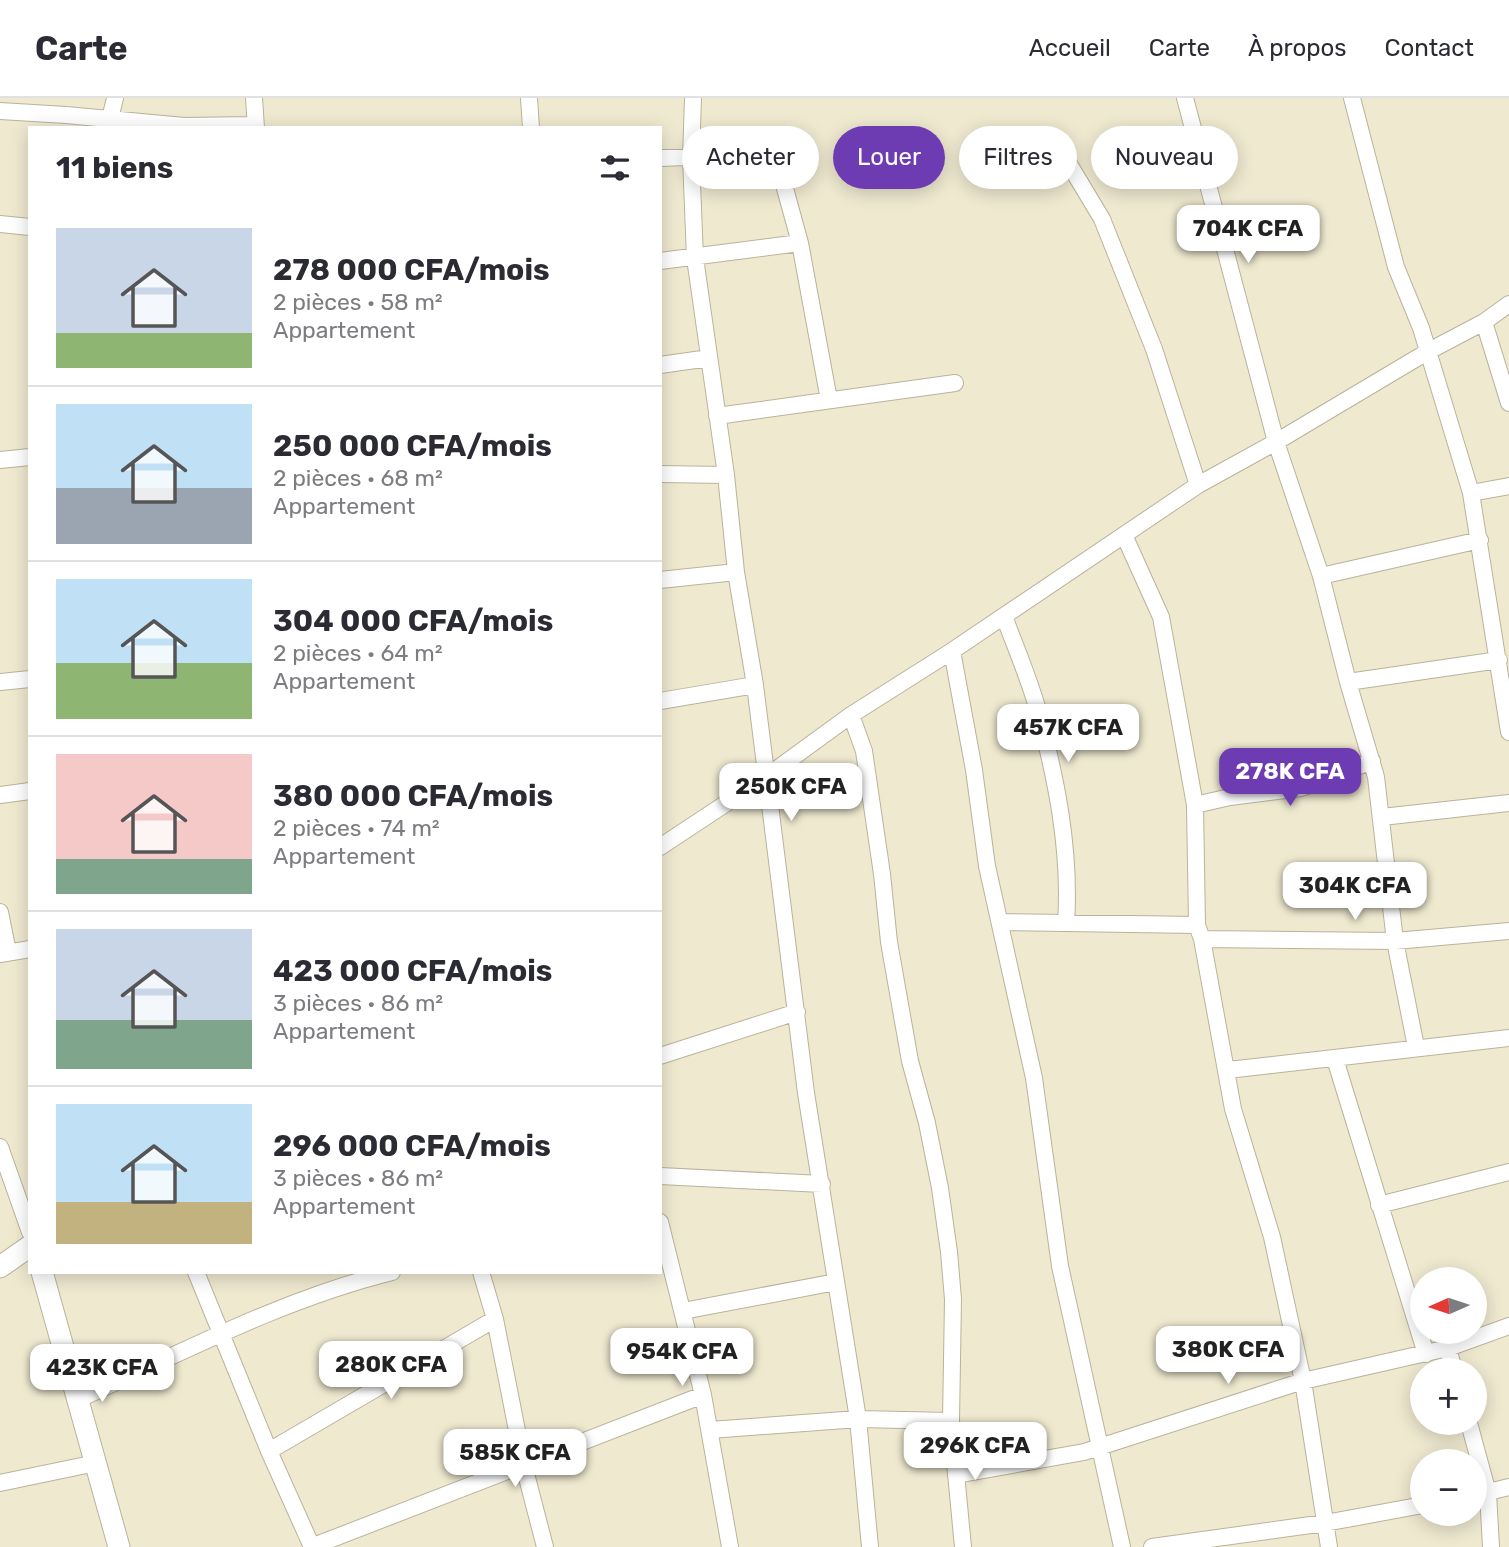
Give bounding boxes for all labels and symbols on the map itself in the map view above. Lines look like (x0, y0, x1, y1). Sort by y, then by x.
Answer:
pin: 704K CFA (1176, 206, 1320, 265)
pin: 457K CFA (996, 704, 1140, 764)
pin: 278K CFA (1218, 748, 1362, 808)
pin: 250K CFA (719, 764, 863, 823)
pin: 304K CFA (1283, 862, 1427, 922)
north arrow (1410, 1267, 1488, 1344)
pin: 380K CFA (1156, 1326, 1300, 1386)
pin: 954K CFA (610, 1328, 754, 1388)
pin: 280K CFA (319, 1342, 463, 1401)
pin: 423K CFA (30, 1344, 174, 1404)
pin: 296K CFA (903, 1422, 1047, 1482)
pin: 585K CFA (443, 1430, 587, 1489)

